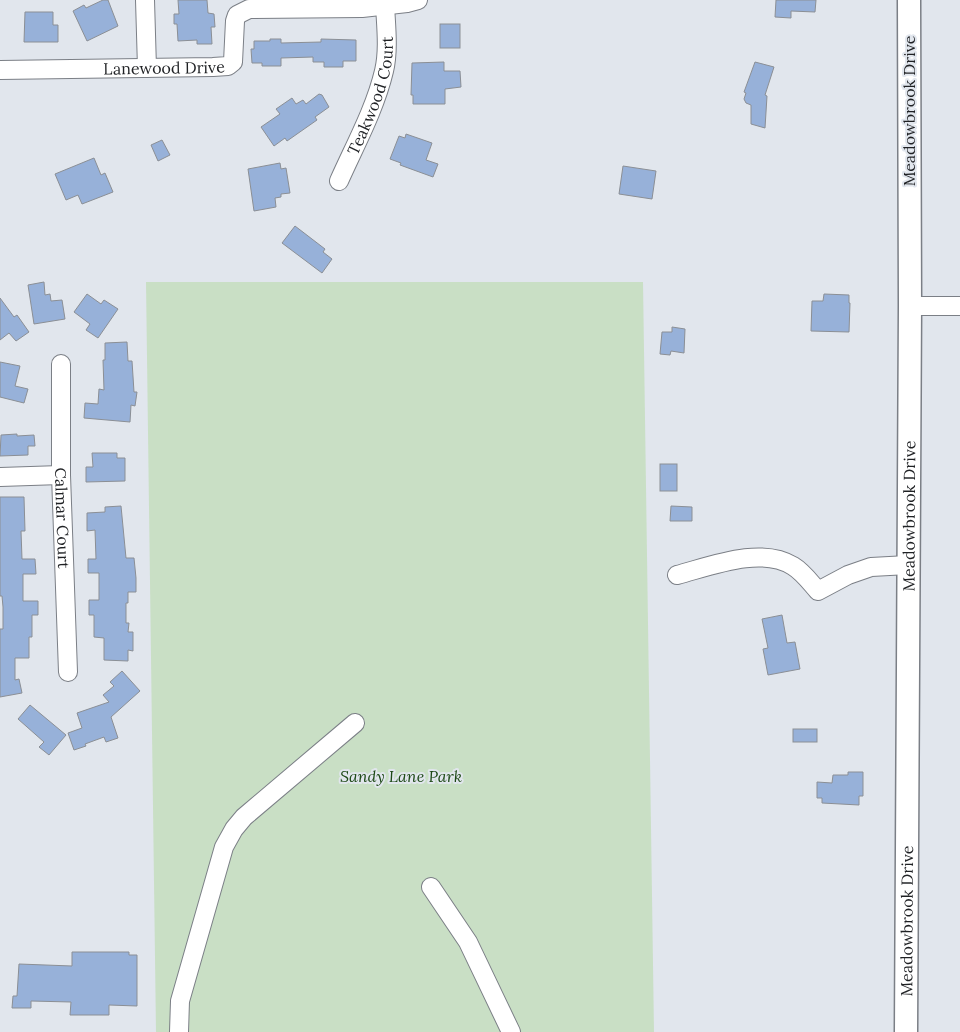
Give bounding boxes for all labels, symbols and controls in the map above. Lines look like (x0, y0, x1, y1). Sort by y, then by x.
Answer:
street label: Meadowbrook Drive (899, 35, 919, 186)
street label: Teakwood Court (343, 36, 397, 158)
street label: Lanewood Drive (103, 56, 226, 79)
street label: Meadowbrook Drive (898, 440, 919, 591)
street label: Calmar Court (51, 468, 74, 570)
park label: Sandy Lane Park (340, 766, 462, 786)
street label: Meadowbrook Drive (896, 845, 917, 996)

